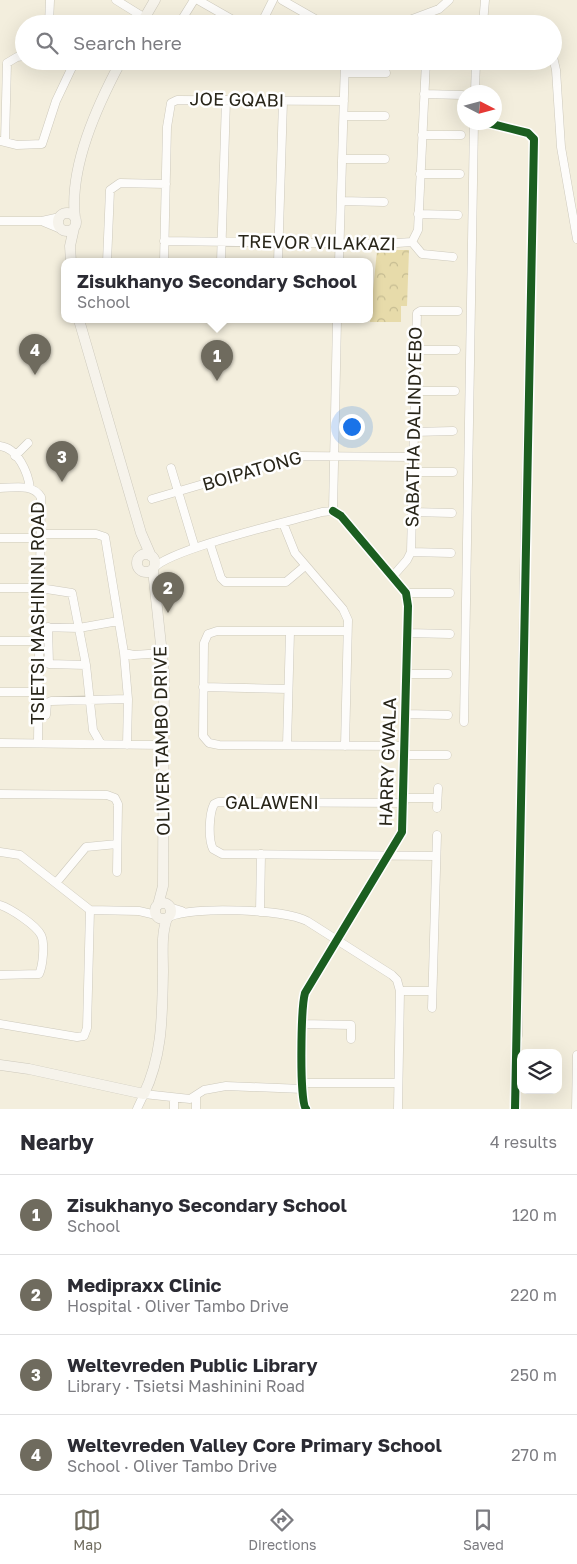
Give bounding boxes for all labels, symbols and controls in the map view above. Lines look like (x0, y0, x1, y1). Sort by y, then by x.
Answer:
search box (15, 15, 562, 70)
icon: search (33, 29, 61, 57)
text: Search here (73, 31, 182, 54)
north arrow (457, 85, 502, 130)
street label: JOE GQABI (190, 87, 284, 111)
street label: TREVOR VILAKAZI (238, 230, 396, 254)
popup (61, 258, 373, 323)
text: Zisukhanyo Secondary School (77, 269, 357, 292)
text: School (77, 292, 130, 312)
street label: SABATHA DALINDYEBO (400, 326, 426, 528)
pin: 4 (19, 334, 51, 375)
pin: 1 (201, 340, 233, 381)
your location (339, 414, 365, 440)
pin: 3 (46, 441, 78, 482)
street label: BOIPATONG (199, 445, 304, 495)
street label: TSIETSI MASHININI ROAD (26, 501, 48, 725)
pin: 2 (152, 572, 184, 613)
street label: OLIVER TAMBO DRIVE (148, 646, 174, 836)
street label: HARRY GWALA (374, 697, 400, 827)
street label: GALAWENI (225, 791, 319, 813)
map controls (517, 1049, 562, 1094)
button: layers (517, 1049, 562, 1094)
text: Nearby (20, 1129, 94, 1155)
text: 4 results (490, 1132, 557, 1152)
text: Zisukhanyo Secondary School (67, 1193, 347, 1216)
text: 1 (32, 1205, 40, 1225)
text: 120 m (512, 1205, 557, 1225)
text: School (67, 1216, 120, 1236)
text: Medipraxx Clinic (67, 1273, 222, 1296)
text: 2 (31, 1285, 41, 1305)
text: 220 m (510, 1285, 557, 1305)
text: Hospital · Oliver Tambo Drive (67, 1296, 289, 1316)
text: Weltevreden Public Library (67, 1353, 318, 1376)
text: 3 (31, 1365, 41, 1385)
text: 250 m (510, 1365, 557, 1385)
text: Library · Tsietsi Mashinini Road (67, 1376, 305, 1396)
text: Weltevreden Valley Core Primary School (67, 1433, 442, 1456)
text: 4 (31, 1445, 41, 1465)
text: 270 m (511, 1445, 557, 1465)
text: School · Oliver Tambo Drive (67, 1456, 277, 1476)
tab: Map (73, 1506, 102, 1553)
tab: Directions (248, 1506, 317, 1553)
tab: Saved (463, 1506, 504, 1553)

